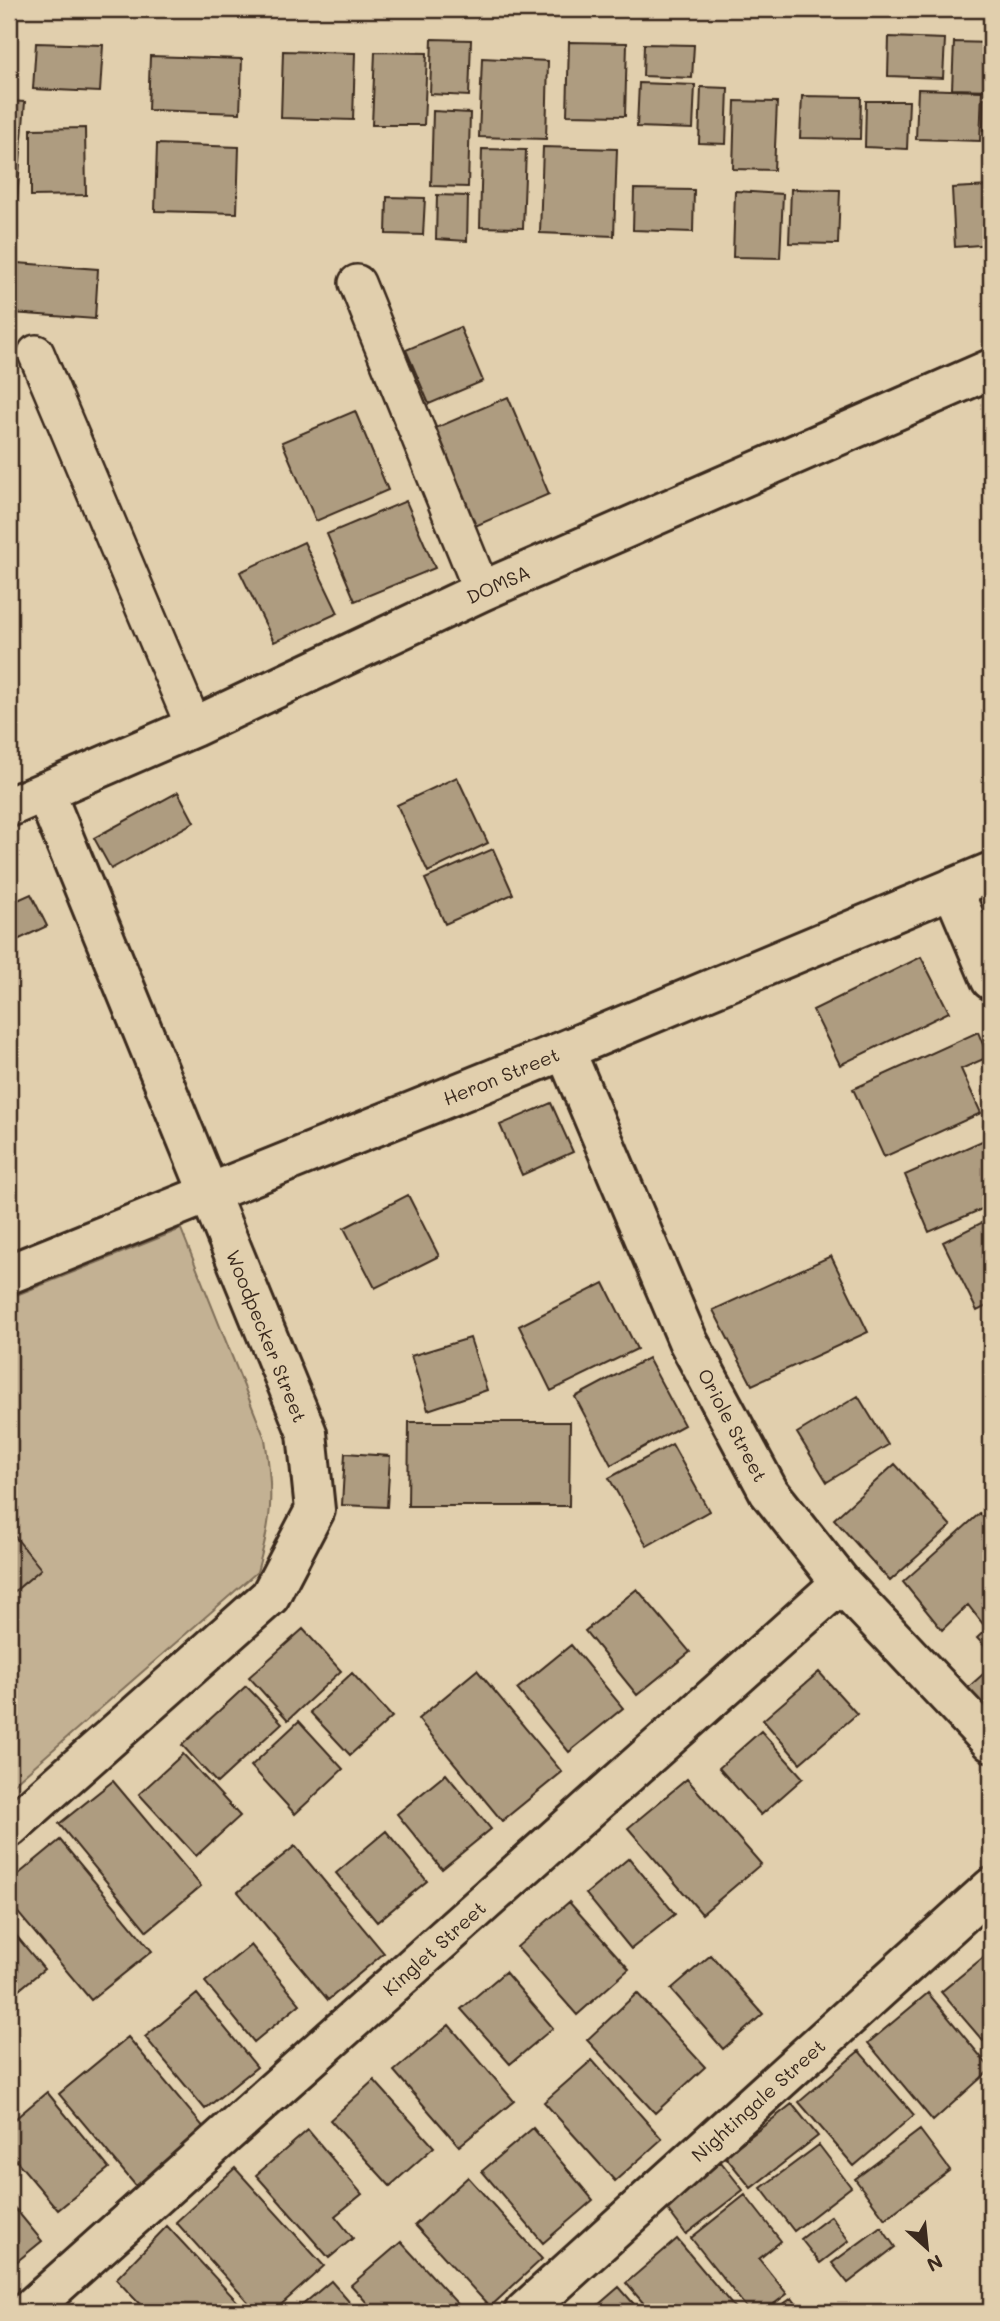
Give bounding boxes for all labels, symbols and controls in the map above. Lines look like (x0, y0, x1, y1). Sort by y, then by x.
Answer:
street label: DOMSA (462, 559, 534, 609)
street label: Heron Street (439, 1041, 563, 1111)
street label: Woodpecker Street (221, 1246, 313, 1426)
street label: Oriole Street (693, 1364, 773, 1486)
street label: Kinglet Street (377, 1895, 491, 2001)
street label: Nightingale Street (686, 2033, 830, 2167)
north arrow (892, 2212, 962, 2282)
text: N (923, 2249, 947, 2278)

